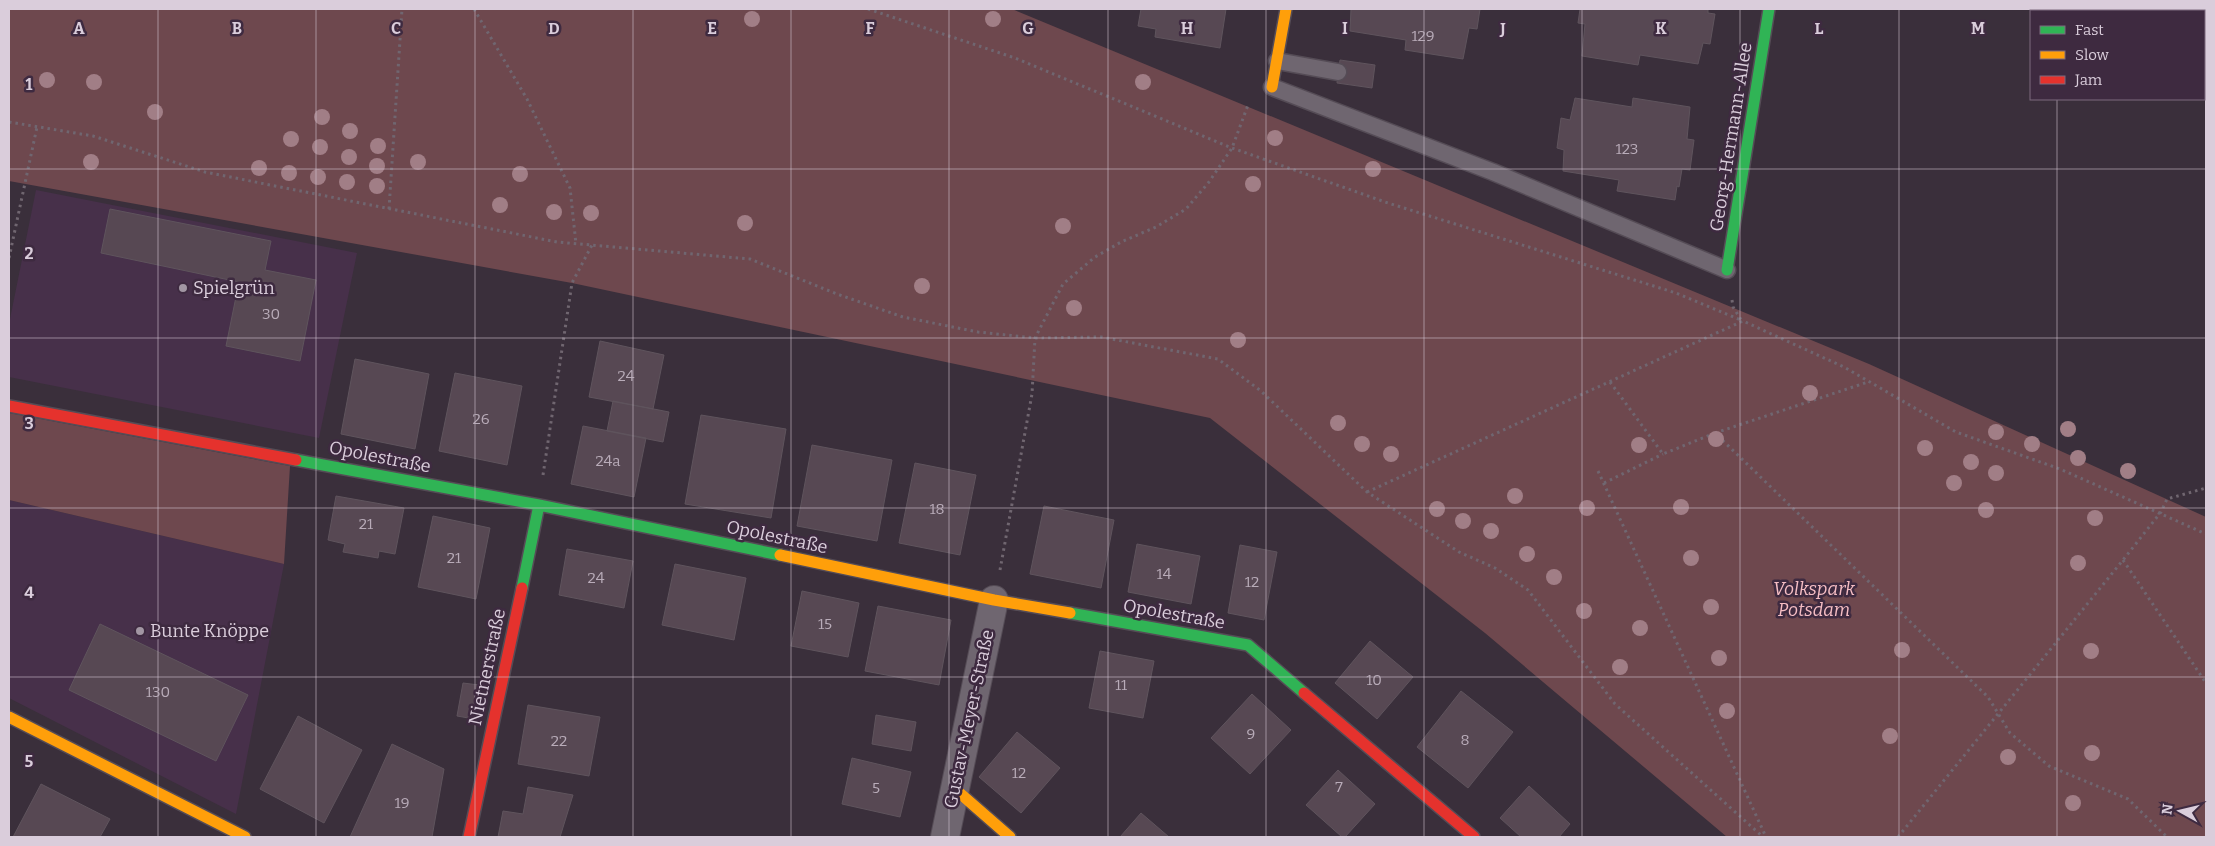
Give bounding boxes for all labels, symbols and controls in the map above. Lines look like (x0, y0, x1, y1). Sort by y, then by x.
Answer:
legend (2030, 10, 2205, 100)
text: A (73, 19, 85, 38)
text: B (232, 19, 242, 38)
text: C (391, 19, 401, 38)
text: D (548, 19, 560, 38)
text: E (707, 19, 717, 38)
text: F (866, 19, 875, 38)
text: G (1022, 19, 1034, 38)
text: H (1181, 19, 1194, 38)
text: I (1342, 19, 1348, 38)
text: J (1499, 19, 1506, 38)
text: K (1655, 19, 1667, 38)
text: L (1815, 19, 1824, 38)
text: M (1971, 19, 1985, 38)
text: Fast (2075, 21, 2104, 39)
house number: 129 (1411, 27, 1435, 45)
street label: Georg-Hermann-Allee (1705, 41, 1757, 233)
text: Slow (2075, 46, 2110, 64)
text: Jam (2074, 71, 2103, 89)
text: 1 (26, 75, 33, 94)
house number: 123 (1616, 140, 1638, 158)
text: 2 (24, 244, 34, 263)
place label: Spielgrün (193, 277, 275, 299)
marker: Spielgrün (177, 282, 189, 294)
house number: 30 (262, 305, 280, 323)
house number: 24 (618, 367, 635, 385)
house number: 26 (473, 410, 490, 428)
text: 3 (24, 414, 34, 433)
street label: Opolestraße (327, 436, 433, 478)
house number: 24a (595, 452, 621, 470)
house number: 18 (929, 500, 945, 518)
house number: 21 (359, 515, 373, 533)
street label: Opolestraße (724, 516, 830, 558)
house number: 21 (447, 549, 461, 567)
house number: 14 (1157, 565, 1172, 583)
house number: 24 (588, 569, 605, 587)
house number: 12 (1245, 573, 1259, 591)
park label: Volkspark Potsdam (1773, 578, 1855, 621)
text: 4 (24, 583, 34, 602)
street label: Opolestraße (1121, 594, 1227, 634)
street label: Nietnerstraße (464, 607, 510, 727)
house number: 15 (818, 615, 832, 633)
place label: Bunte Knöppe (150, 620, 269, 642)
marker: Bunte Knöppe (134, 625, 146, 637)
street label: Gustav-Meyer-Straße (939, 628, 999, 810)
house number: 10 (1366, 671, 1382, 689)
house number: 11 (1115, 676, 1127, 694)
house number: 130 (146, 683, 170, 701)
house number: 9 (1247, 725, 1255, 743)
house number: 8 (1460, 731, 1470, 749)
house number: 22 (551, 732, 567, 750)
text: 5 (25, 752, 34, 771)
house number: 12 (1012, 764, 1026, 782)
house number: 7 (1335, 778, 1343, 796)
house number: 5 (872, 779, 880, 797)
north arrow (2155, 786, 2205, 836)
house number: 19 (395, 794, 409, 812)
text: N (2158, 803, 2177, 816)

